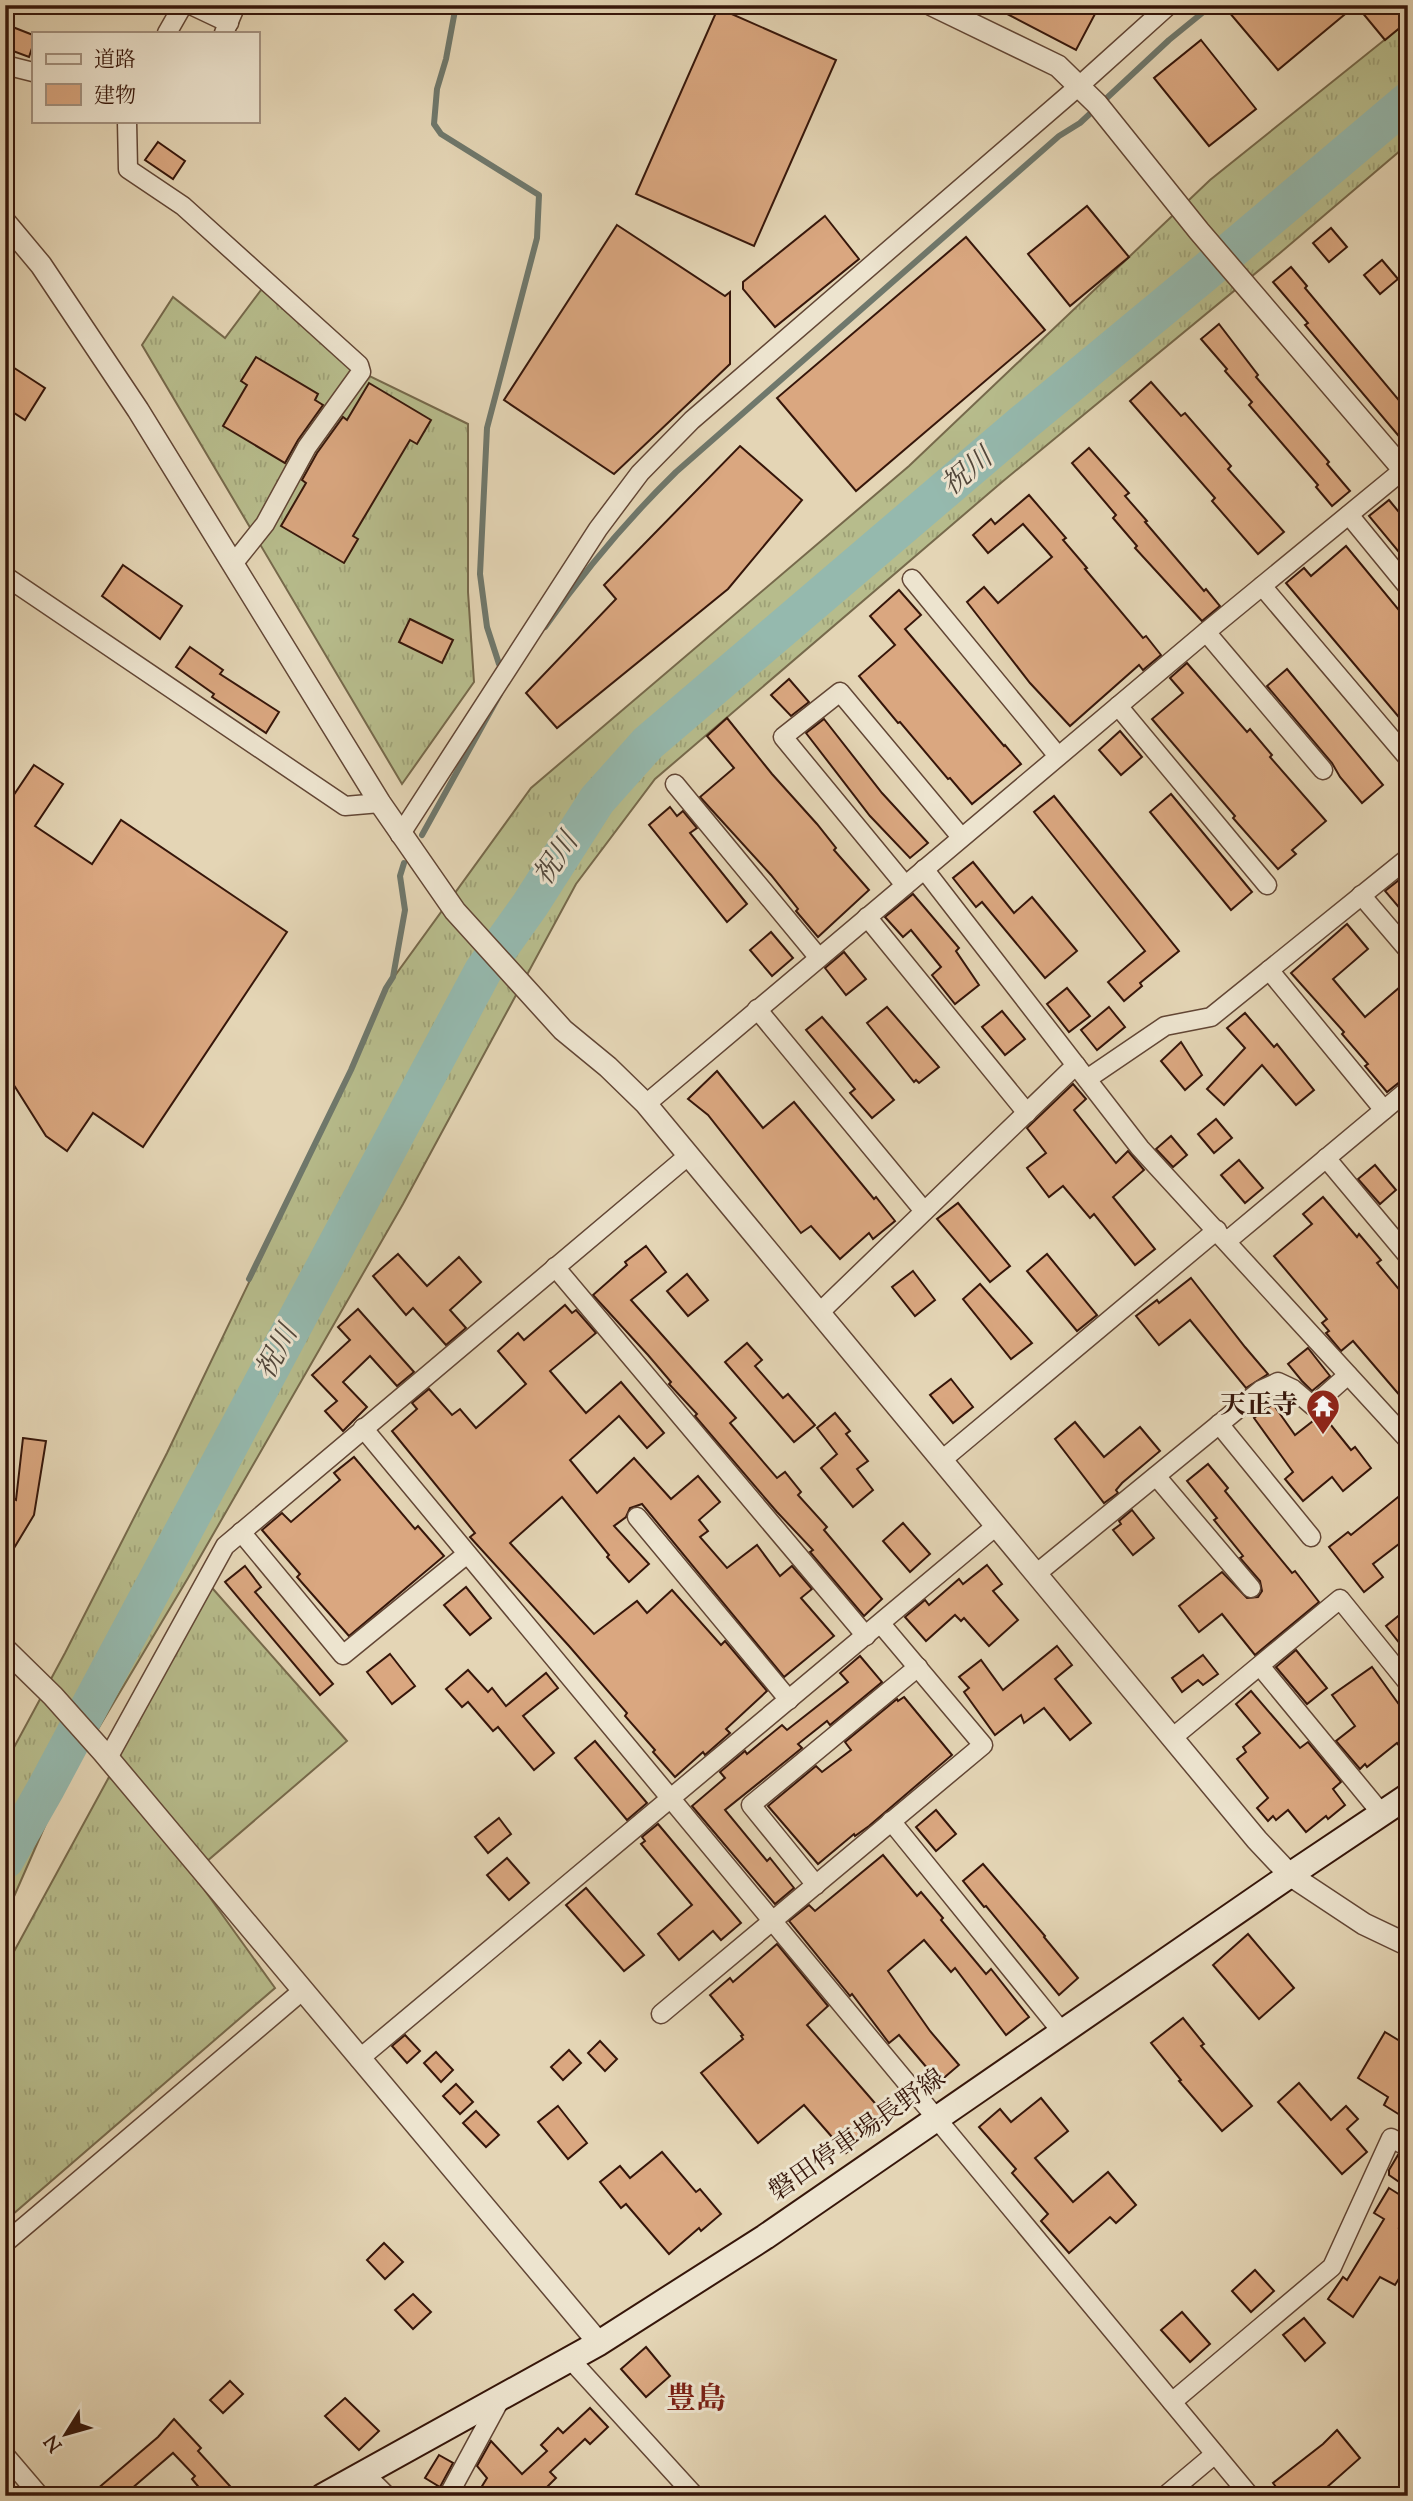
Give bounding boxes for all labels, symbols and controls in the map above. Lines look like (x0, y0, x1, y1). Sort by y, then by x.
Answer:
legend (32, 32, 259, 122)
text: 道路 (94, 46, 136, 76)
text: 建物 (94, 82, 136, 112)
water label: 祝川 (934, 438, 1005, 506)
water label: 祝川 (525, 823, 591, 894)
water label: 祝川 (247, 1316, 310, 1387)
temple icon: 天正寺 (1304, 1387, 1342, 1436)
place label: 天正寺 (1220, 1388, 1298, 1425)
street label: 磐田停車場長野線 (762, 2061, 954, 2211)
district label: 豊島 (666, 2379, 726, 2422)
north arrow (32, 2400, 102, 2470)
text: N (39, 2429, 70, 2457)

